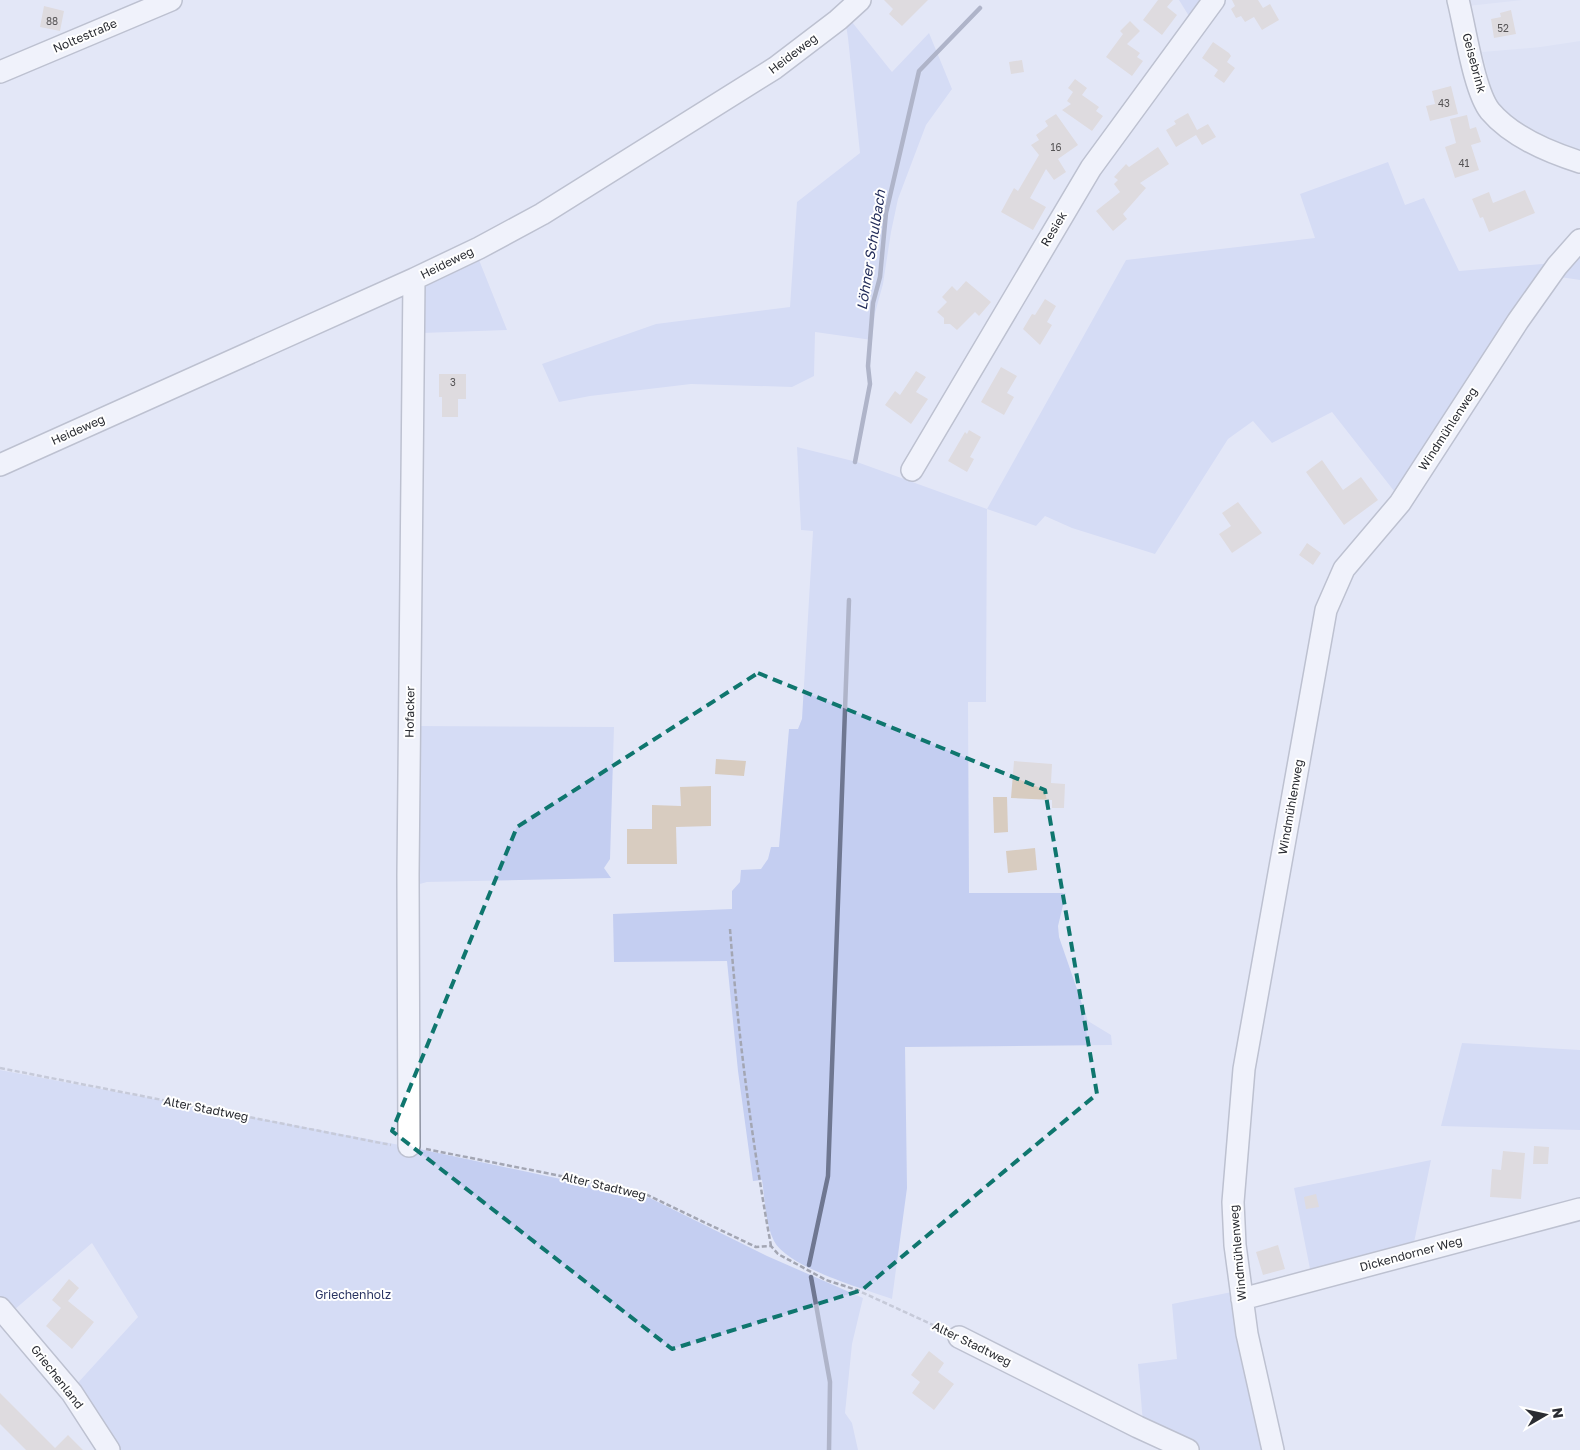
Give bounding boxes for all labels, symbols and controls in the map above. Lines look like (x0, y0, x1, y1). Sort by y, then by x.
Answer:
house number: 88 (46, 15, 58, 27)
street label: Noltestraße (51, 15, 119, 56)
house number: 52 (1497, 22, 1509, 34)
street label: Heideweg (765, 30, 820, 77)
street label: Geisebrink (1459, 31, 1490, 95)
house number: 43 (1438, 97, 1450, 109)
house number: 16 (1051, 141, 1061, 153)
house number: 41 (1459, 157, 1470, 169)
water label: Löhner Schulbach (853, 187, 889, 311)
street label: Resiek (1037, 208, 1070, 249)
street label: Heideweg (418, 243, 476, 282)
house number: 3 (450, 376, 456, 388)
street label: Windmühlenweg (1415, 384, 1480, 473)
street label: Heideweg (48, 411, 107, 448)
street label: Hofacker (402, 686, 417, 738)
street label: Windmühlenweg (1275, 758, 1306, 856)
street label: Alter Stadtweg (162, 1093, 250, 1124)
street label: Alter Stadtweg (560, 1169, 648, 1203)
street label: Windmühlenweg (1226, 1204, 1249, 1302)
street label: Dickendorner Weg (1358, 1233, 1464, 1274)
park label: Griechenholz (315, 1287, 391, 1302)
street label: Alter Stadtweg (930, 1318, 1014, 1369)
street label: Griechenland (28, 1342, 87, 1412)
north arrow (1520, 1390, 1570, 1440)
text: N (1549, 1406, 1568, 1419)

